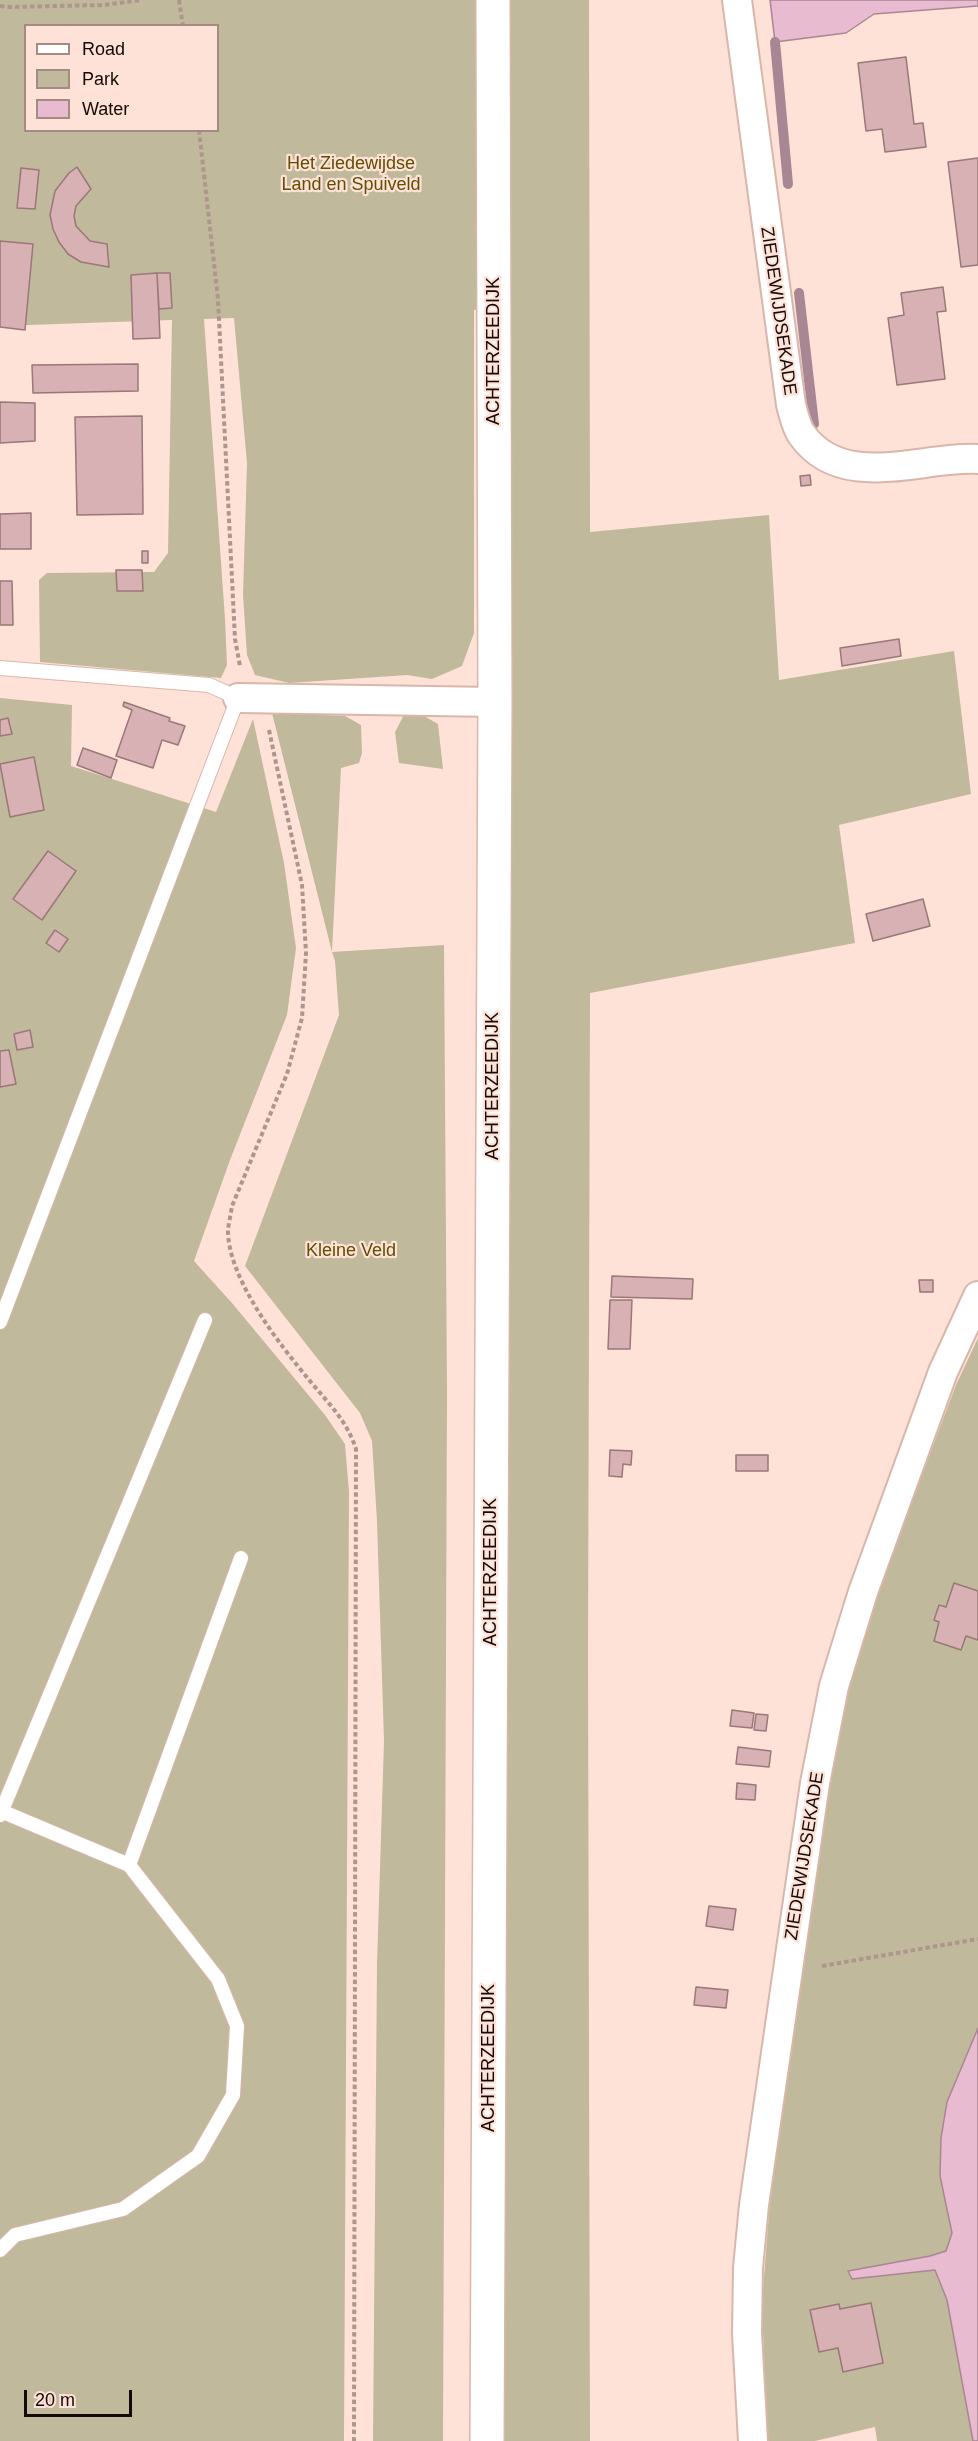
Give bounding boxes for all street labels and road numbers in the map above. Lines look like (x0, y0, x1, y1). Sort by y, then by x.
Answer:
street label: ZIEDEWIJDSEKADE (755, 225, 801, 397)
street label: ACHTERZEEDIJK (483, 277, 505, 425)
street label: ACHTERZEEDIJK (482, 1012, 504, 1160)
street label: ACHTERZEEDIJK (480, 1498, 502, 1646)
street label: ZIEDEWIJDSEKADE (781, 1770, 829, 1942)
street label: ACHTERZEEDIJK (478, 1984, 500, 2132)

